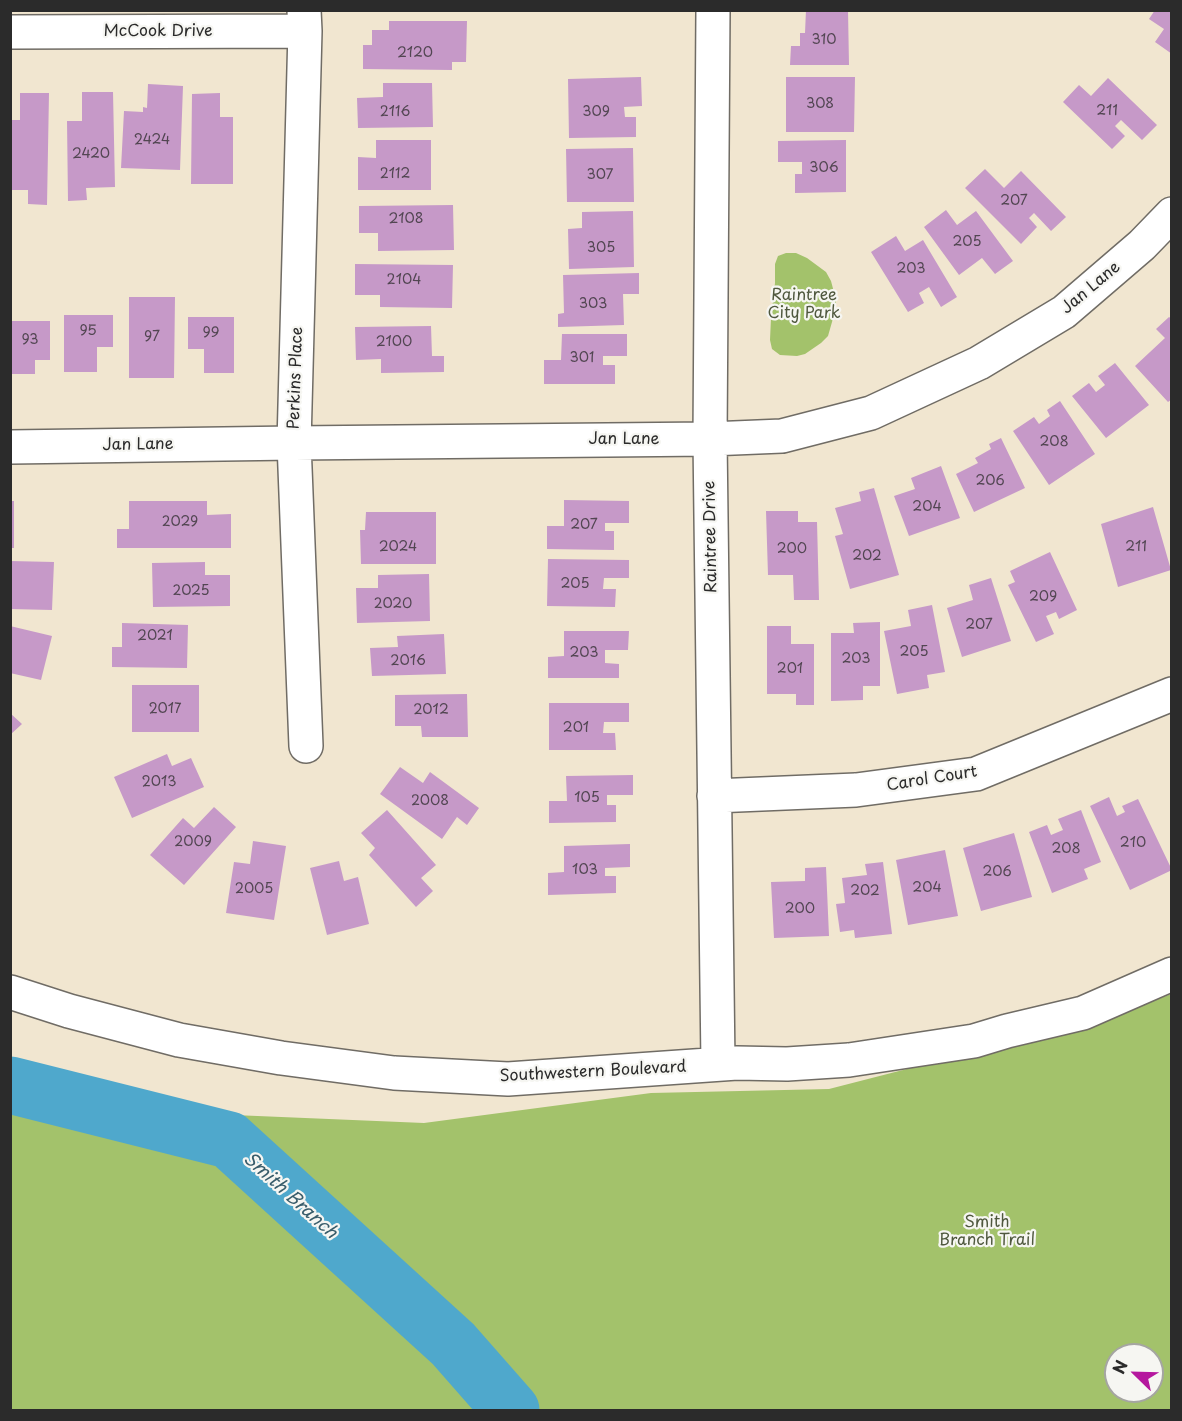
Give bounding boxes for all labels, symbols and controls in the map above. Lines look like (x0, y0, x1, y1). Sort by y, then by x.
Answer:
street label: McCook Drive (104, 22, 212, 42)
house number: 310 (812, 32, 836, 48)
house number: 2120 (397, 45, 433, 61)
house number: 308 (806, 96, 834, 112)
house number: 211 (1096, 103, 1118, 119)
house number: 2116 (380, 104, 410, 120)
house number: 309 (582, 104, 610, 120)
house number: 2424 (134, 132, 170, 148)
house number: 2420 (72, 146, 110, 162)
house number: 306 (809, 160, 839, 176)
house number: 2112 (380, 166, 410, 182)
house number: 307 (587, 167, 613, 183)
house number: 207 (1000, 193, 1028, 209)
house number: 2108 (388, 211, 424, 227)
house number: 205 (953, 234, 981, 250)
house number: 305 (587, 240, 615, 256)
street label: Jan Lane (1058, 258, 1124, 318)
house number: 203 (897, 261, 925, 277)
house number: 2104 (387, 272, 421, 288)
park label: Raintree City Park (767, 286, 841, 324)
house number: 303 (579, 296, 607, 312)
house number: 95 (79, 323, 97, 339)
house number: 99 (202, 325, 220, 341)
street label: Perkins Place (285, 326, 307, 430)
house number: 97 (144, 329, 160, 345)
house number: 93 (21, 332, 39, 348)
house number: 2100 (376, 334, 412, 350)
house number: 301 (570, 350, 594, 366)
street label: Jan Lane (588, 430, 660, 450)
house number: 208 (1039, 434, 1069, 450)
street label: Jan Lane (102, 435, 174, 455)
house number: 206 (975, 473, 1005, 489)
street label: Raintree Drive (700, 481, 722, 593)
house number: 204 (912, 499, 942, 515)
house number: 2029 (162, 514, 198, 530)
house number: 207 (570, 517, 598, 533)
house number: 2024 (379, 539, 417, 555)
house number: 211 (1125, 539, 1147, 555)
house number: 200 (777, 541, 807, 557)
house number: 202 (852, 548, 882, 564)
house number: 205 (561, 576, 589, 592)
house number: 2025 (172, 583, 210, 599)
house number: 209 (1029, 589, 1057, 605)
house number: 2020 (374, 596, 412, 612)
house number: 207 (965, 617, 993, 633)
house number: 2021 (137, 628, 173, 644)
house number: 205 (900, 644, 928, 660)
house number: 203 (570, 645, 598, 661)
house number: 203 (842, 651, 870, 667)
house number: 2016 (390, 653, 426, 669)
house number: 201 (777, 661, 803, 677)
house number: 2017 (148, 701, 182, 717)
house number: 2012 (413, 702, 449, 718)
house number: 201 (563, 720, 589, 736)
street label: Carol Court (885, 762, 979, 796)
house number: 2013 (142, 774, 176, 790)
house number: 105 (574, 790, 600, 806)
house number: 2008 (411, 793, 449, 809)
house number: 2009 (174, 834, 212, 850)
house number: 210 (1120, 835, 1146, 851)
house number: 208 (1051, 841, 1081, 857)
house number: 103 (572, 862, 598, 878)
house number: 206 (982, 864, 1012, 880)
house number: 204 (912, 880, 942, 896)
house number: 2005 (235, 881, 273, 897)
house number: 202 (850, 883, 880, 899)
house number: 200 (785, 901, 815, 917)
street label: Southwestern Boulevard (499, 1058, 687, 1086)
water label: Smith Branch (239, 1148, 341, 1244)
park label: Smith Branch Trail (939, 1213, 1035, 1251)
north arrow (1104, 1343, 1164, 1403)
text: N (1106, 1356, 1133, 1377)

